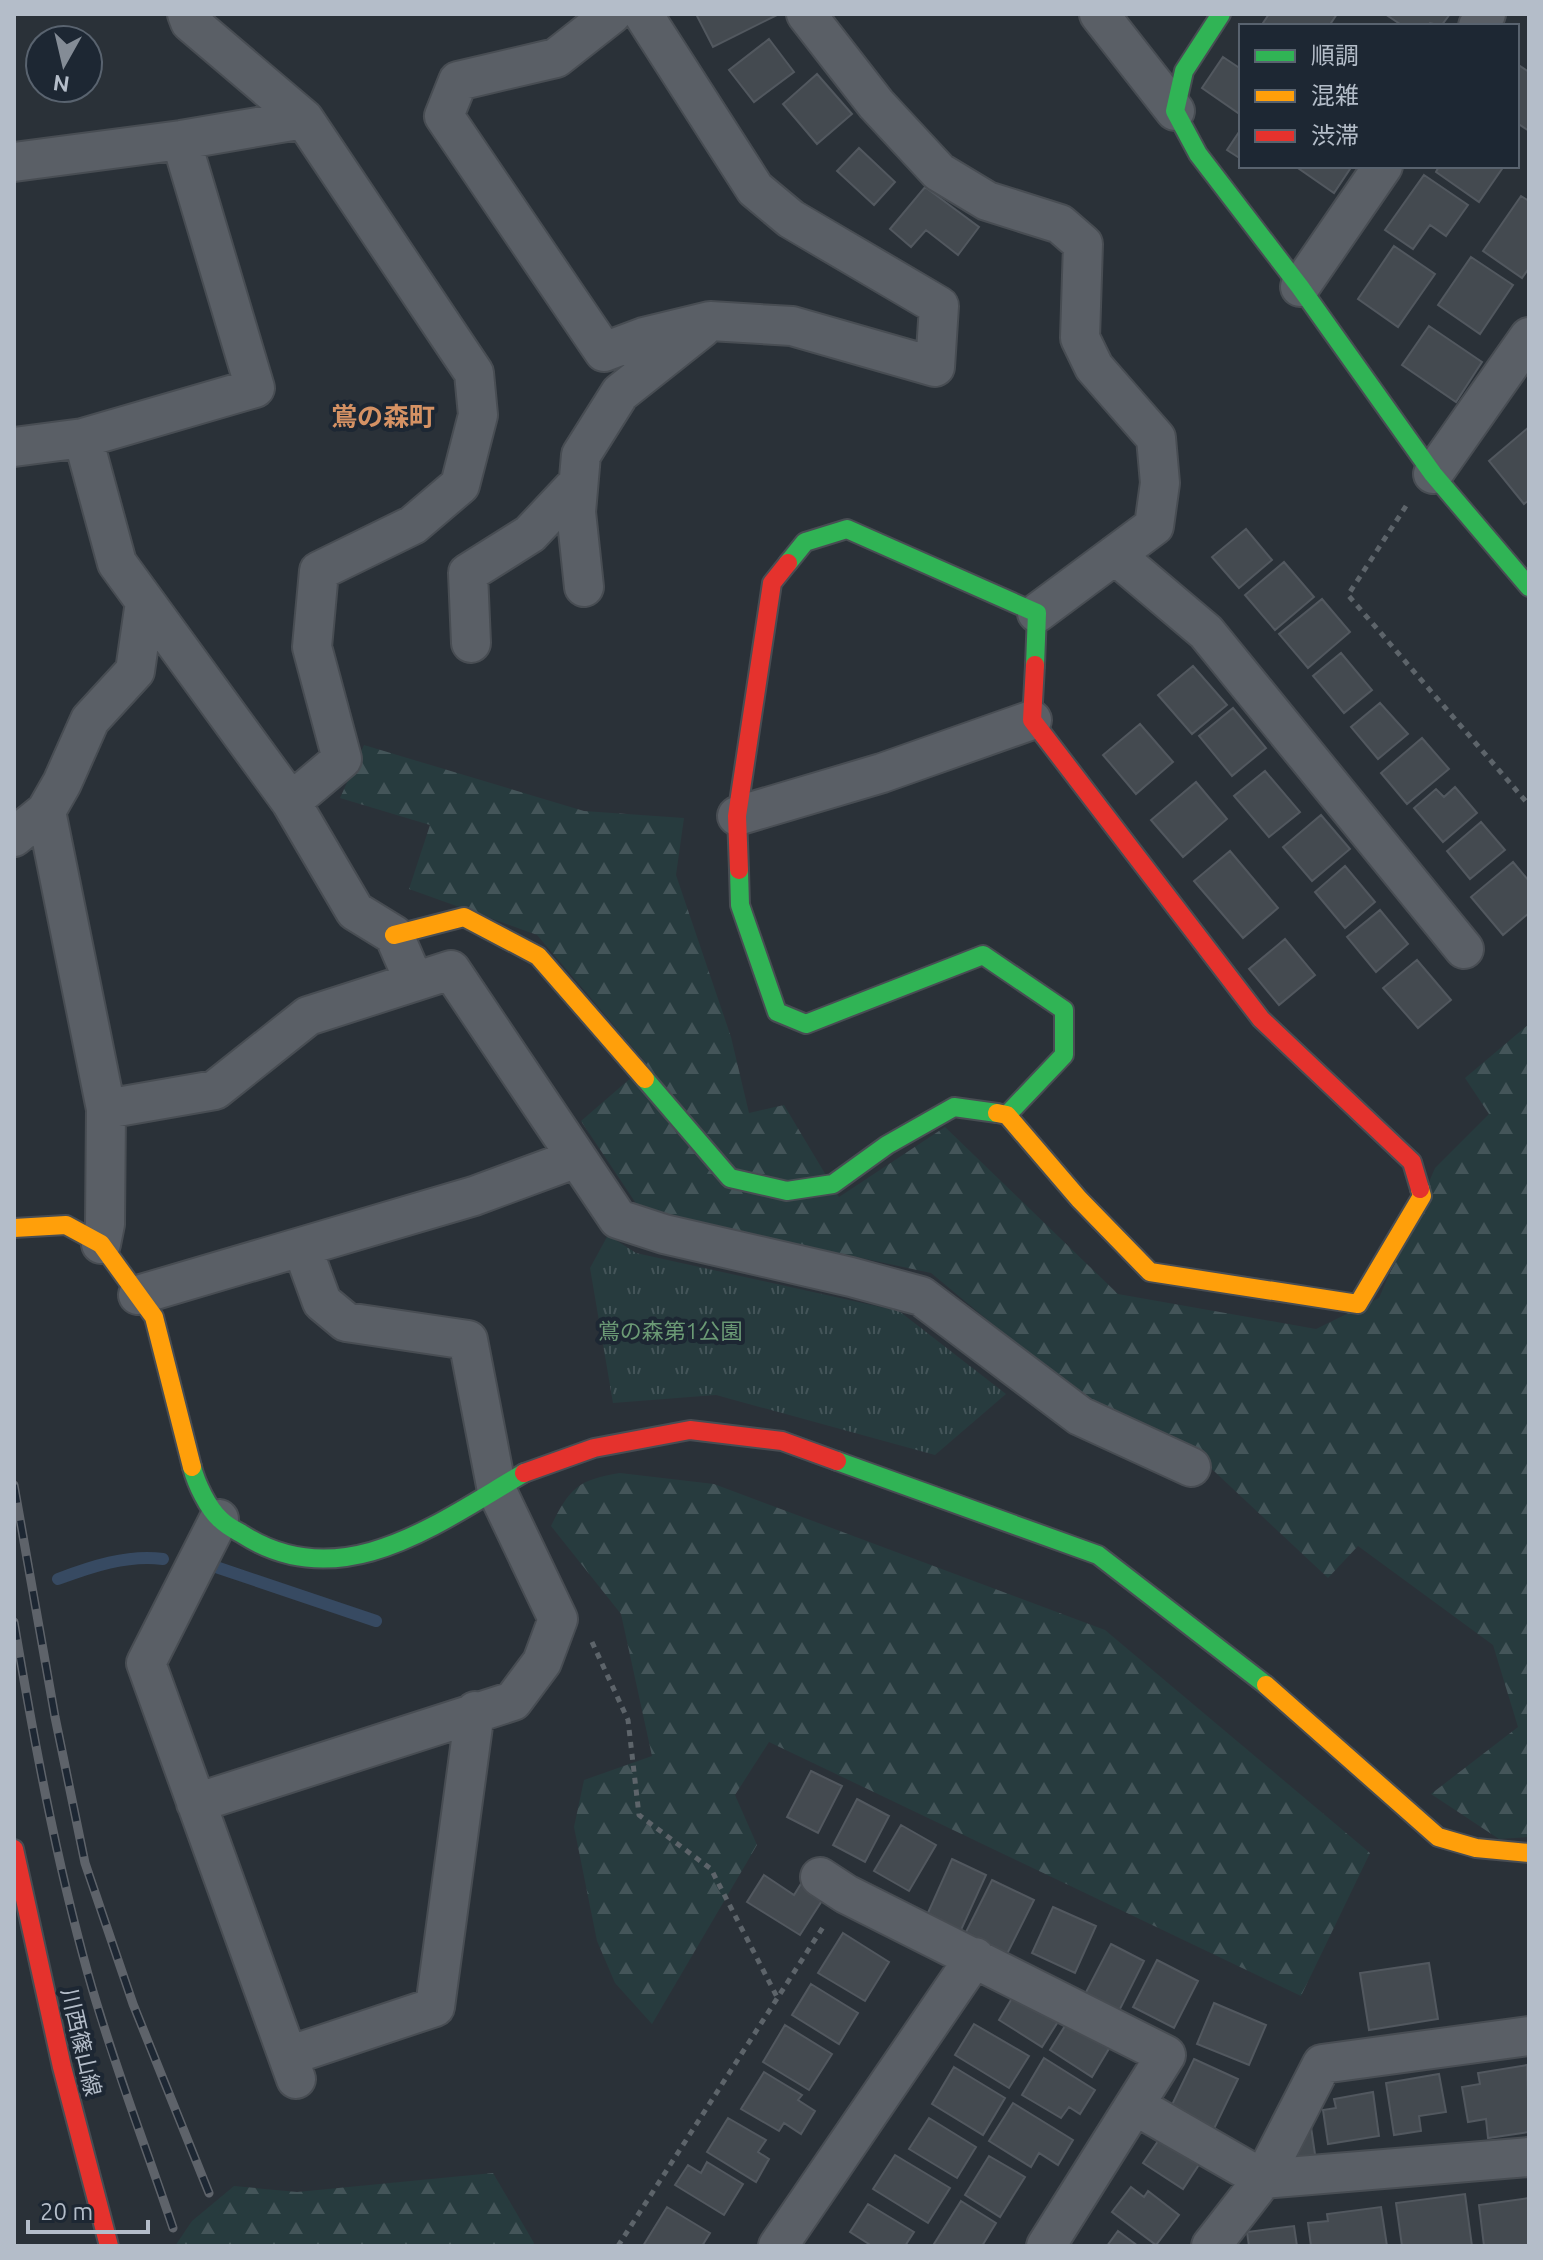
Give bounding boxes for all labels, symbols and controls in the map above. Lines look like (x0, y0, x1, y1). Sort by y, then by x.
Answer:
north arrow (24, 24, 104, 104)
legend (1239, 24, 1519, 168)
text: 順調 (1311, 42, 1359, 69)
text: N (51, 71, 71, 98)
text: 混雑 (1311, 82, 1359, 109)
text: 渋滞 (1311, 122, 1359, 149)
district label: 鴬の森町 (331, 402, 435, 431)
park label: 鴬の森第1公園 (598, 1318, 742, 1343)
street label: 川西篠山線 (57, 1986, 107, 2098)
scale bar (28, 2184, 148, 2234)
text: 20 m (40, 2198, 93, 2225)

